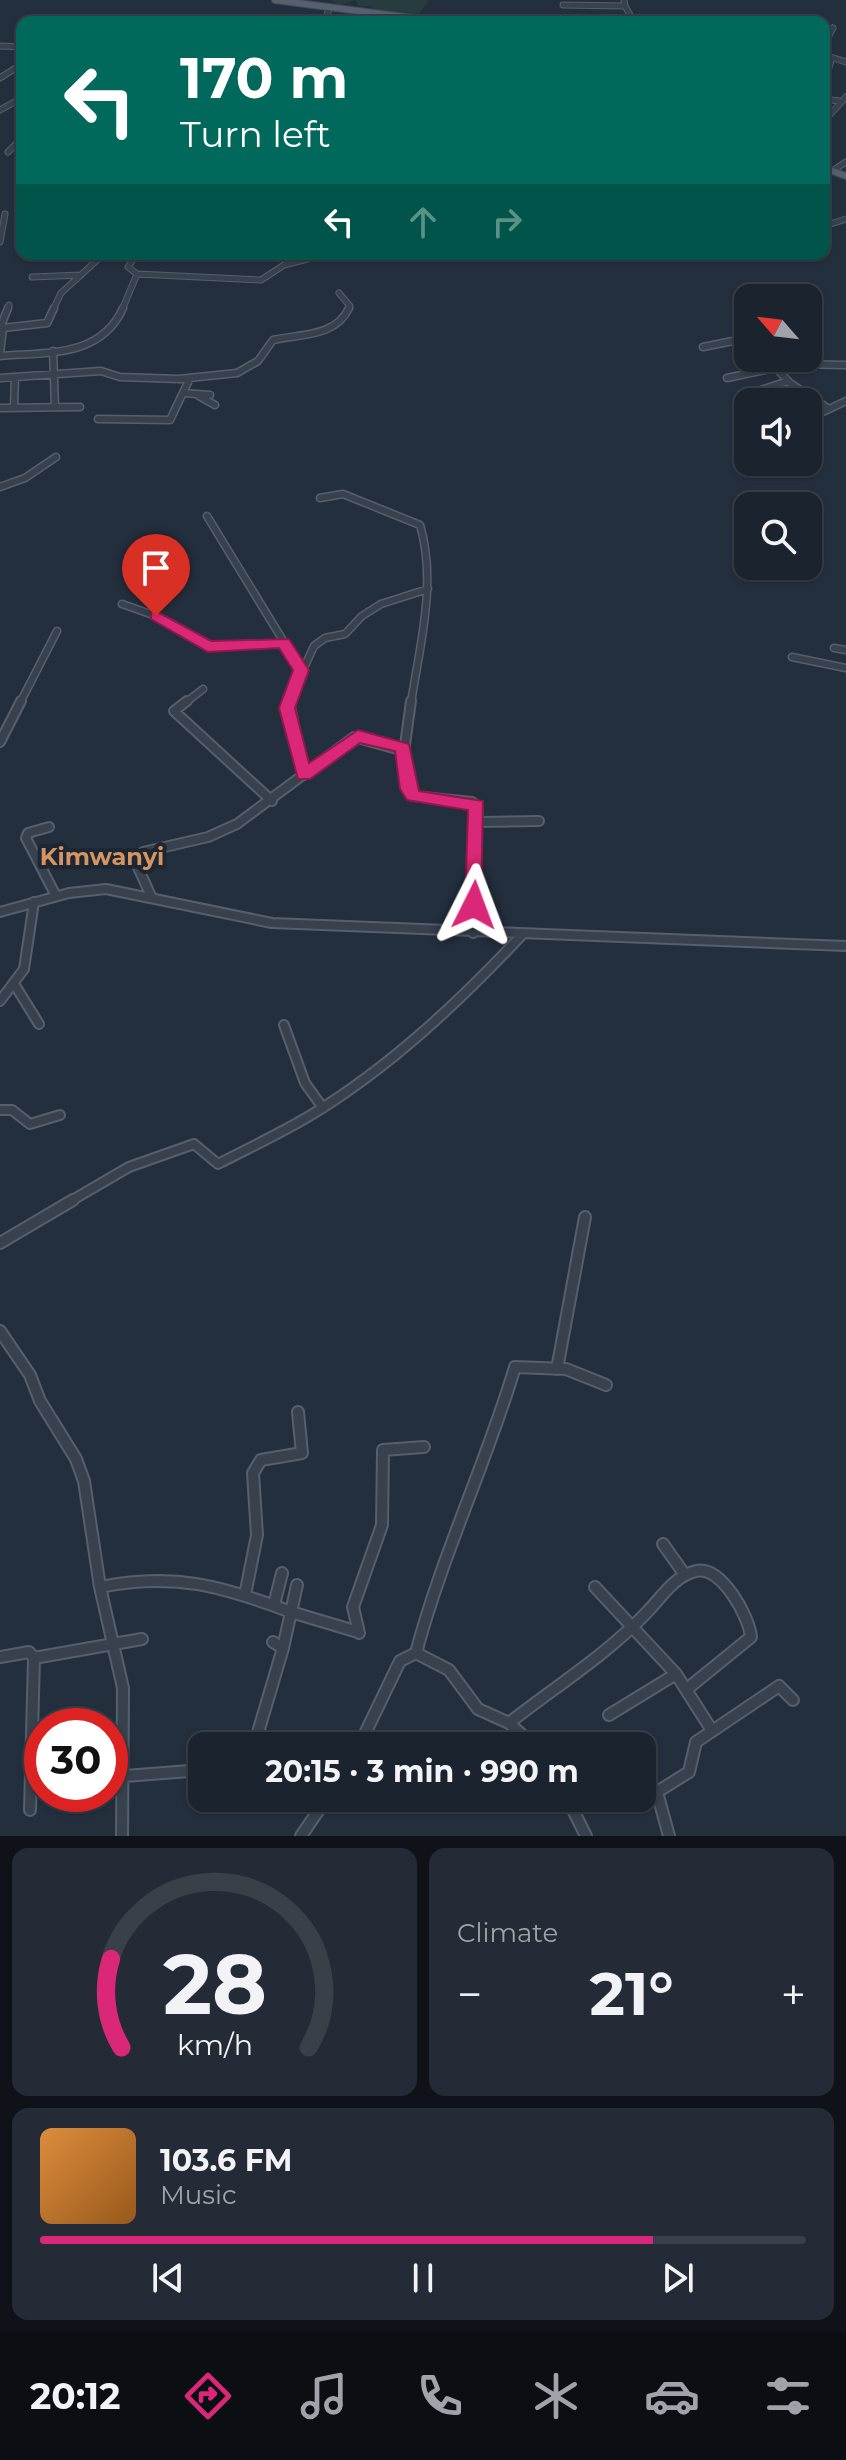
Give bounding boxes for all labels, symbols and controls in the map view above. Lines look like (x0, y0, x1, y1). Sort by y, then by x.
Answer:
text: 170 m (180, 44, 348, 112)
icon: left (48, 48, 152, 152)
text: Turn left (180, 112, 331, 156)
icon: left (317, 200, 361, 244)
icon: ahead (401, 200, 445, 244)
icon: right (485, 200, 529, 244)
north arrow (734, 284, 822, 372)
map controls (734, 284, 822, 580)
button: sound (734, 388, 822, 476)
button: search (734, 492, 822, 580)
pin (122, 534, 190, 616)
icon: arrive (134, 546, 178, 590)
district label: Kimwanyi (40, 842, 164, 871)
position arrow (432, 863, 516, 947)
speed limit sign: 30 (24, 1708, 128, 1812)
text: 20:15 · 3 min · 990 m (265, 1753, 579, 1790)
text: Climate (457, 1917, 558, 1949)
text: 28 (163, 1933, 267, 2035)
text: 21° (590, 1957, 674, 2030)
text: − (457, 1967, 482, 2021)
text: + (781, 1967, 806, 2021)
text: km/h (176, 2027, 253, 2062)
text: 103.6 FM (160, 2142, 292, 2179)
text: Music (160, 2179, 237, 2211)
icon: previous (146, 2256, 190, 2300)
icon: pause (401, 2256, 445, 2300)
icon: next (656, 2256, 700, 2300)
icon: directions (180, 2368, 236, 2424)
icon: music (296, 2368, 352, 2424)
icon: phone (412, 2368, 468, 2424)
icon: climate (528, 2368, 584, 2424)
icon: car (644, 2368, 700, 2424)
icon: filters (760, 2368, 816, 2424)
text: 20:12 (30, 2374, 120, 2418)

